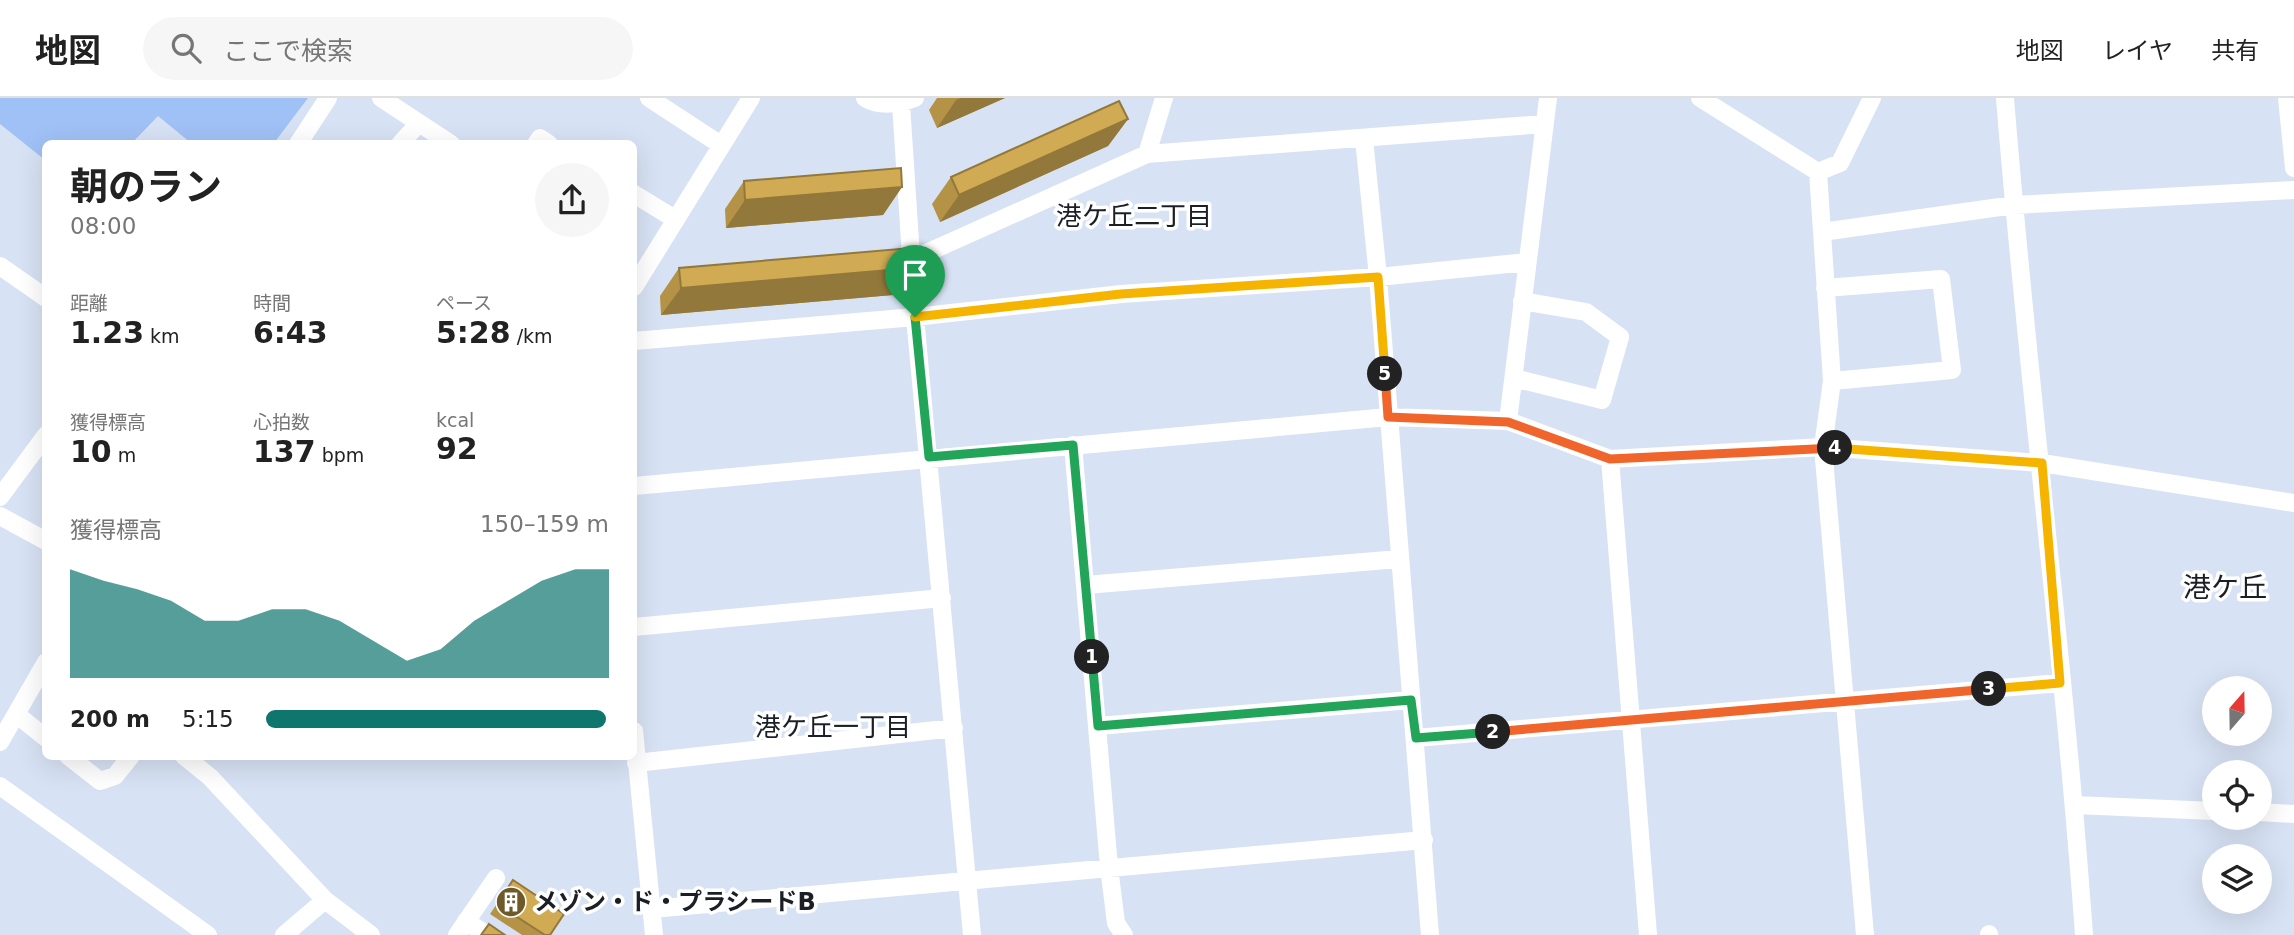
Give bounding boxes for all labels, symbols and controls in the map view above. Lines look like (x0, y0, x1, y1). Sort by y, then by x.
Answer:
search box (143, 17, 633, 80)
icon: search (167, 29, 205, 67)
text: 地図 (35, 31, 101, 70)
text: ここで検索 (223, 36, 353, 66)
text: 地図 (2016, 37, 2064, 65)
text: レイヤ (2102, 37, 2173, 65)
text: 共有 (2211, 37, 2259, 65)
button: share (535, 163, 609, 237)
text: 朝のラン (70, 165, 222, 209)
district label: 港ケ丘二丁目 (1056, 201, 1212, 231)
text: 08:00 (70, 213, 136, 239)
pin (885, 245, 945, 317)
icon: arrive (896, 256, 934, 294)
text: 距離 (70, 292, 108, 314)
text: 時間 (253, 292, 291, 314)
text: ペース (436, 292, 492, 314)
text: 1.23 (70, 315, 144, 350)
text: 6:43 (253, 315, 328, 350)
text: 5:28 (436, 315, 511, 350)
text: km (144, 325, 180, 347)
text: /km (511, 325, 553, 347)
pin: 5 (1368, 356, 1402, 392)
text: 5 (1378, 362, 1391, 384)
text: kcal (436, 409, 474, 431)
text: 獲得標高 (70, 411, 146, 433)
text: 心拍数 (253, 411, 310, 433)
pin: 4 (1818, 430, 1853, 466)
text: 92 (436, 431, 478, 466)
text: 10 (70, 434, 112, 469)
text: 137 (253, 434, 316, 469)
text: 4 (1828, 436, 1841, 458)
text: m (112, 444, 136, 466)
text: bpm (316, 444, 364, 466)
text: 150–159 m (480, 511, 609, 537)
text: 獲得標高 (70, 517, 162, 543)
district label: 港ケ丘 (2183, 571, 2267, 604)
pin: 1 (1074, 640, 1110, 674)
text: 1 (1085, 645, 1098, 667)
pin: 3 (1972, 672, 2007, 706)
north arrow (2202, 676, 2272, 746)
map controls (2202, 676, 2272, 914)
text: 3 (1982, 677, 1995, 699)
text: 200 m (70, 706, 150, 732)
text: 5:15 (182, 706, 234, 732)
district label: 港ケ丘一丁目 (755, 712, 911, 742)
pin: 2 (1476, 714, 1510, 750)
text: 2 (1486, 720, 1499, 742)
button: locate (2202, 760, 2272, 830)
button: layers (2202, 844, 2272, 914)
building icon: メゾン・ド・プラシードB (494, 885, 528, 919)
place label: メゾン・ド・プラシードB (534, 888, 816, 916)

